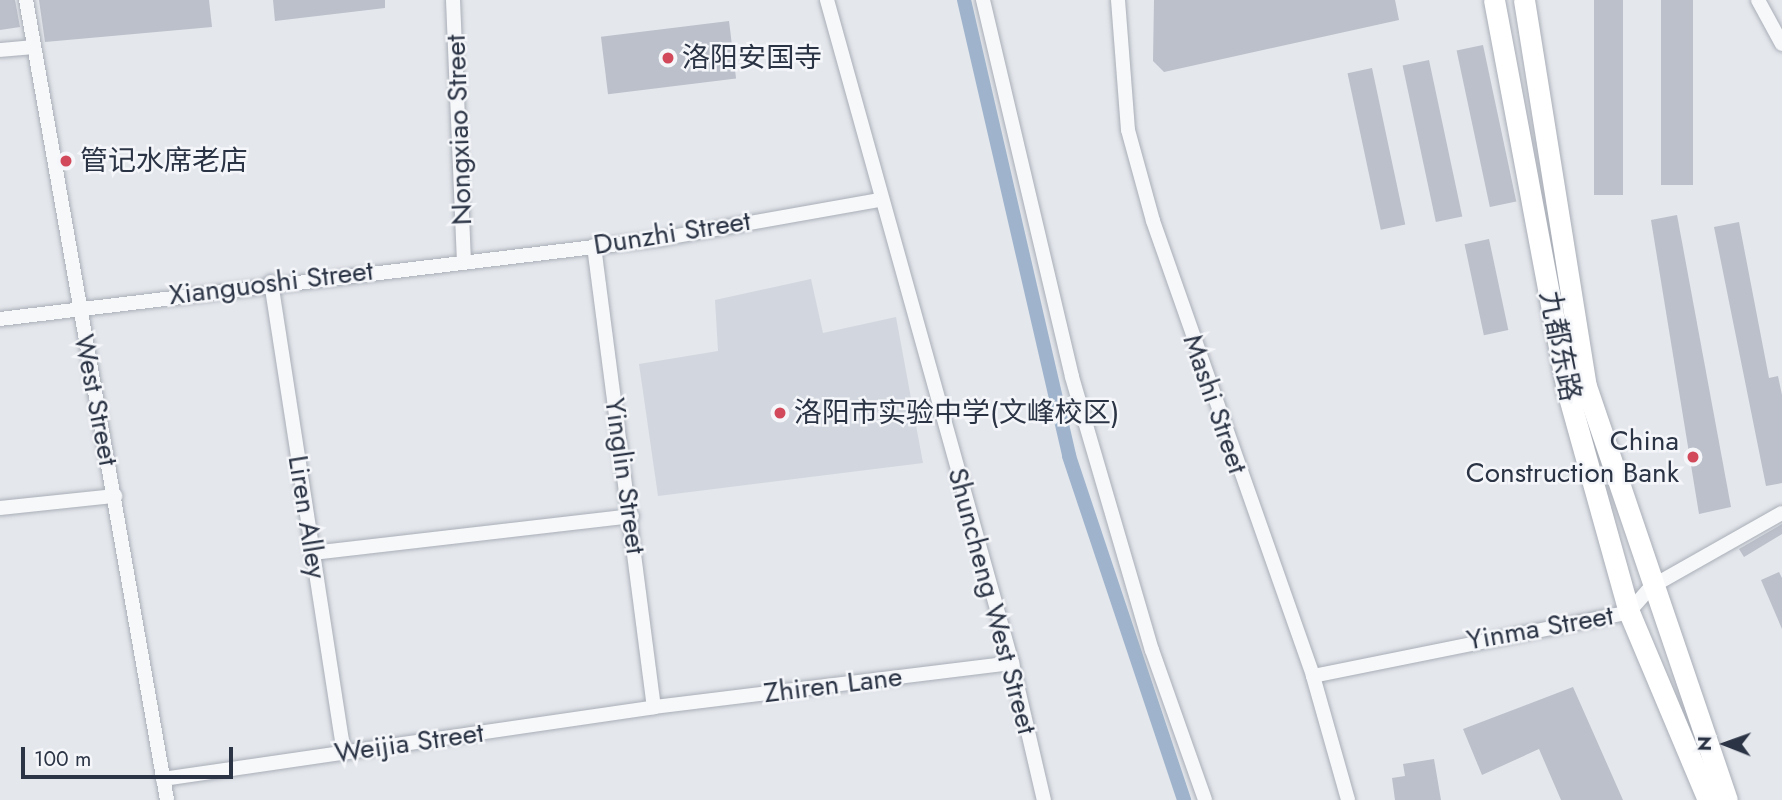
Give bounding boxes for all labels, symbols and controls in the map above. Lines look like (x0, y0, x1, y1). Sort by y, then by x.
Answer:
street label: Nongxiao Street (439, 34, 479, 226)
place label: 洛阳安国寺 (682, 41, 822, 75)
marker: 洛阳安国寺 (660, 50, 676, 66)
place label: 管记水席老店 (80, 144, 248, 178)
marker: 管记水席老店 (58, 153, 74, 169)
street label: Dunzhi Street (591, 204, 753, 262)
street label: Xianguoshi Street (167, 254, 375, 312)
street label: 九都东路 (1533, 288, 1587, 404)
street label: Mashi Street (1176, 330, 1254, 478)
street label: West Street (67, 331, 125, 469)
street label: Yinglin Street (597, 396, 653, 556)
place label: 洛阳市实验中学(文峰校区) (794, 396, 1119, 430)
marker: 洛阳市实验中学(文峰校区) (772, 405, 788, 421)
place label: China Construction Bank (1466, 424, 1679, 490)
marker: China Construction Bank (1685, 449, 1701, 465)
street label: Liren Alley (281, 453, 333, 581)
street label: Shuncheng West Street (940, 464, 1044, 738)
street label: Yinma Street (1464, 599, 1616, 657)
street label: Zhiren Lane (762, 660, 904, 710)
north arrow (1691, 709, 1761, 779)
street label: Weijia Street (332, 716, 486, 770)
scale bar (24, 734, 236, 778)
text: N (1691, 736, 1718, 751)
text: 100 m (34, 744, 91, 774)

